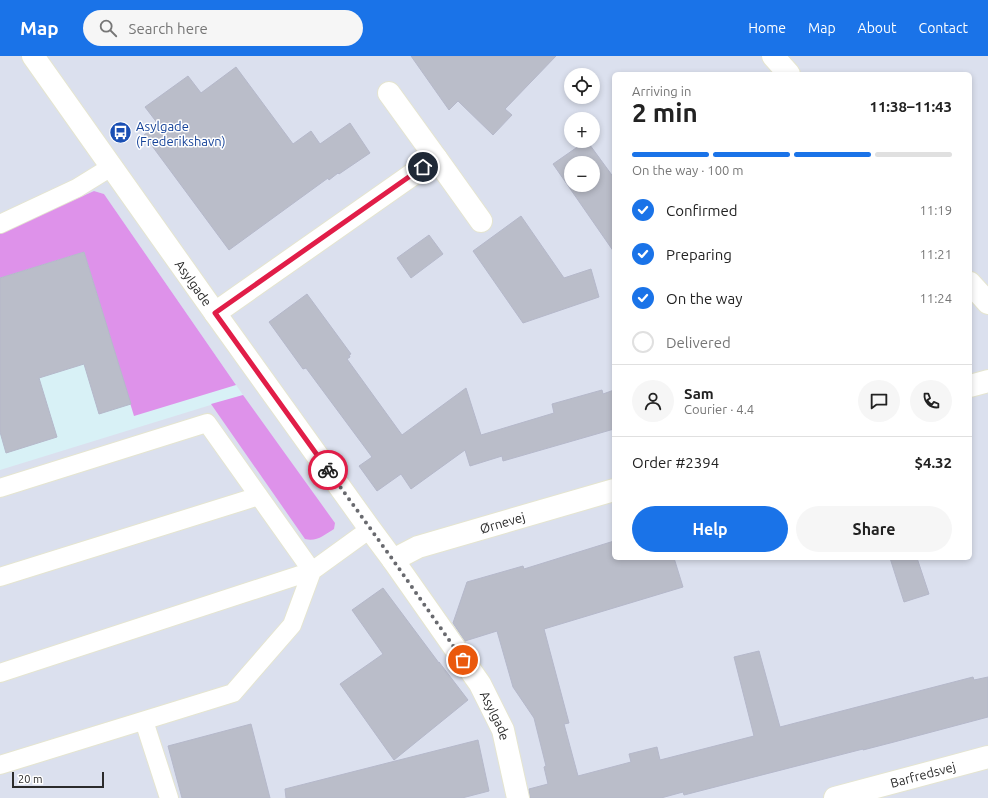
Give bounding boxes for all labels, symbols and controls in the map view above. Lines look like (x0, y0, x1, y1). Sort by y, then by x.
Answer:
search box (83, 10, 363, 46)
text: Map (20, 17, 59, 39)
icon: search (97, 17, 119, 39)
text: Search here (129, 20, 208, 37)
text: Home (748, 20, 786, 36)
text: Map (808, 20, 836, 36)
text: About (858, 20, 897, 36)
text: Contact (919, 20, 968, 36)
map controls (564, 68, 600, 192)
button: locate (564, 68, 600, 104)
text: Arriving in (632, 84, 691, 98)
text: 2 min (632, 98, 698, 127)
text: 11:38–11:43 (869, 98, 952, 115)
button: + (564, 112, 600, 148)
place label: Asylgade (Frederikshavn) (136, 119, 226, 149)
bus stop icon: Asylgade (Frederikshavn) (107, 120, 133, 146)
pin (406, 150, 440, 184)
icon: home (412, 156, 434, 178)
button: − (564, 156, 600, 192)
text: On the way · 100 m (632, 163, 744, 177)
icon: check (632, 199, 654, 221)
text: Confirmed (666, 202, 738, 219)
text: 11:19 (919, 203, 952, 217)
icon: check (632, 243, 654, 265)
text: Preparing (666, 246, 732, 263)
text: 11:21 (919, 247, 952, 261)
street label: Asylgade (173, 257, 215, 309)
icon: check (632, 287, 654, 309)
text: On the way (666, 290, 742, 307)
text: 11:24 (919, 291, 952, 305)
text: Delivered (666, 334, 731, 351)
button: person (632, 380, 674, 422)
button: chat (858, 380, 900, 422)
button: phone (910, 380, 952, 422)
text: Sam (684, 385, 714, 402)
text: Courier · 4.4 (684, 402, 754, 416)
courier (308, 450, 348, 490)
text: Order #2394 (632, 454, 719, 471)
text: $4.32 (914, 454, 952, 471)
icon: bike (317, 459, 339, 481)
button: Help (632, 506, 788, 552)
button: Share (796, 506, 952, 552)
street label: Ørnevej (478, 509, 527, 536)
pin (446, 643, 480, 677)
icon: bag (452, 649, 474, 671)
street label: Asylgade (478, 689, 512, 741)
street label: Barfredsvej (889, 759, 957, 790)
scale bar (12, 770, 104, 789)
text: 20 m (18, 773, 42, 785)

